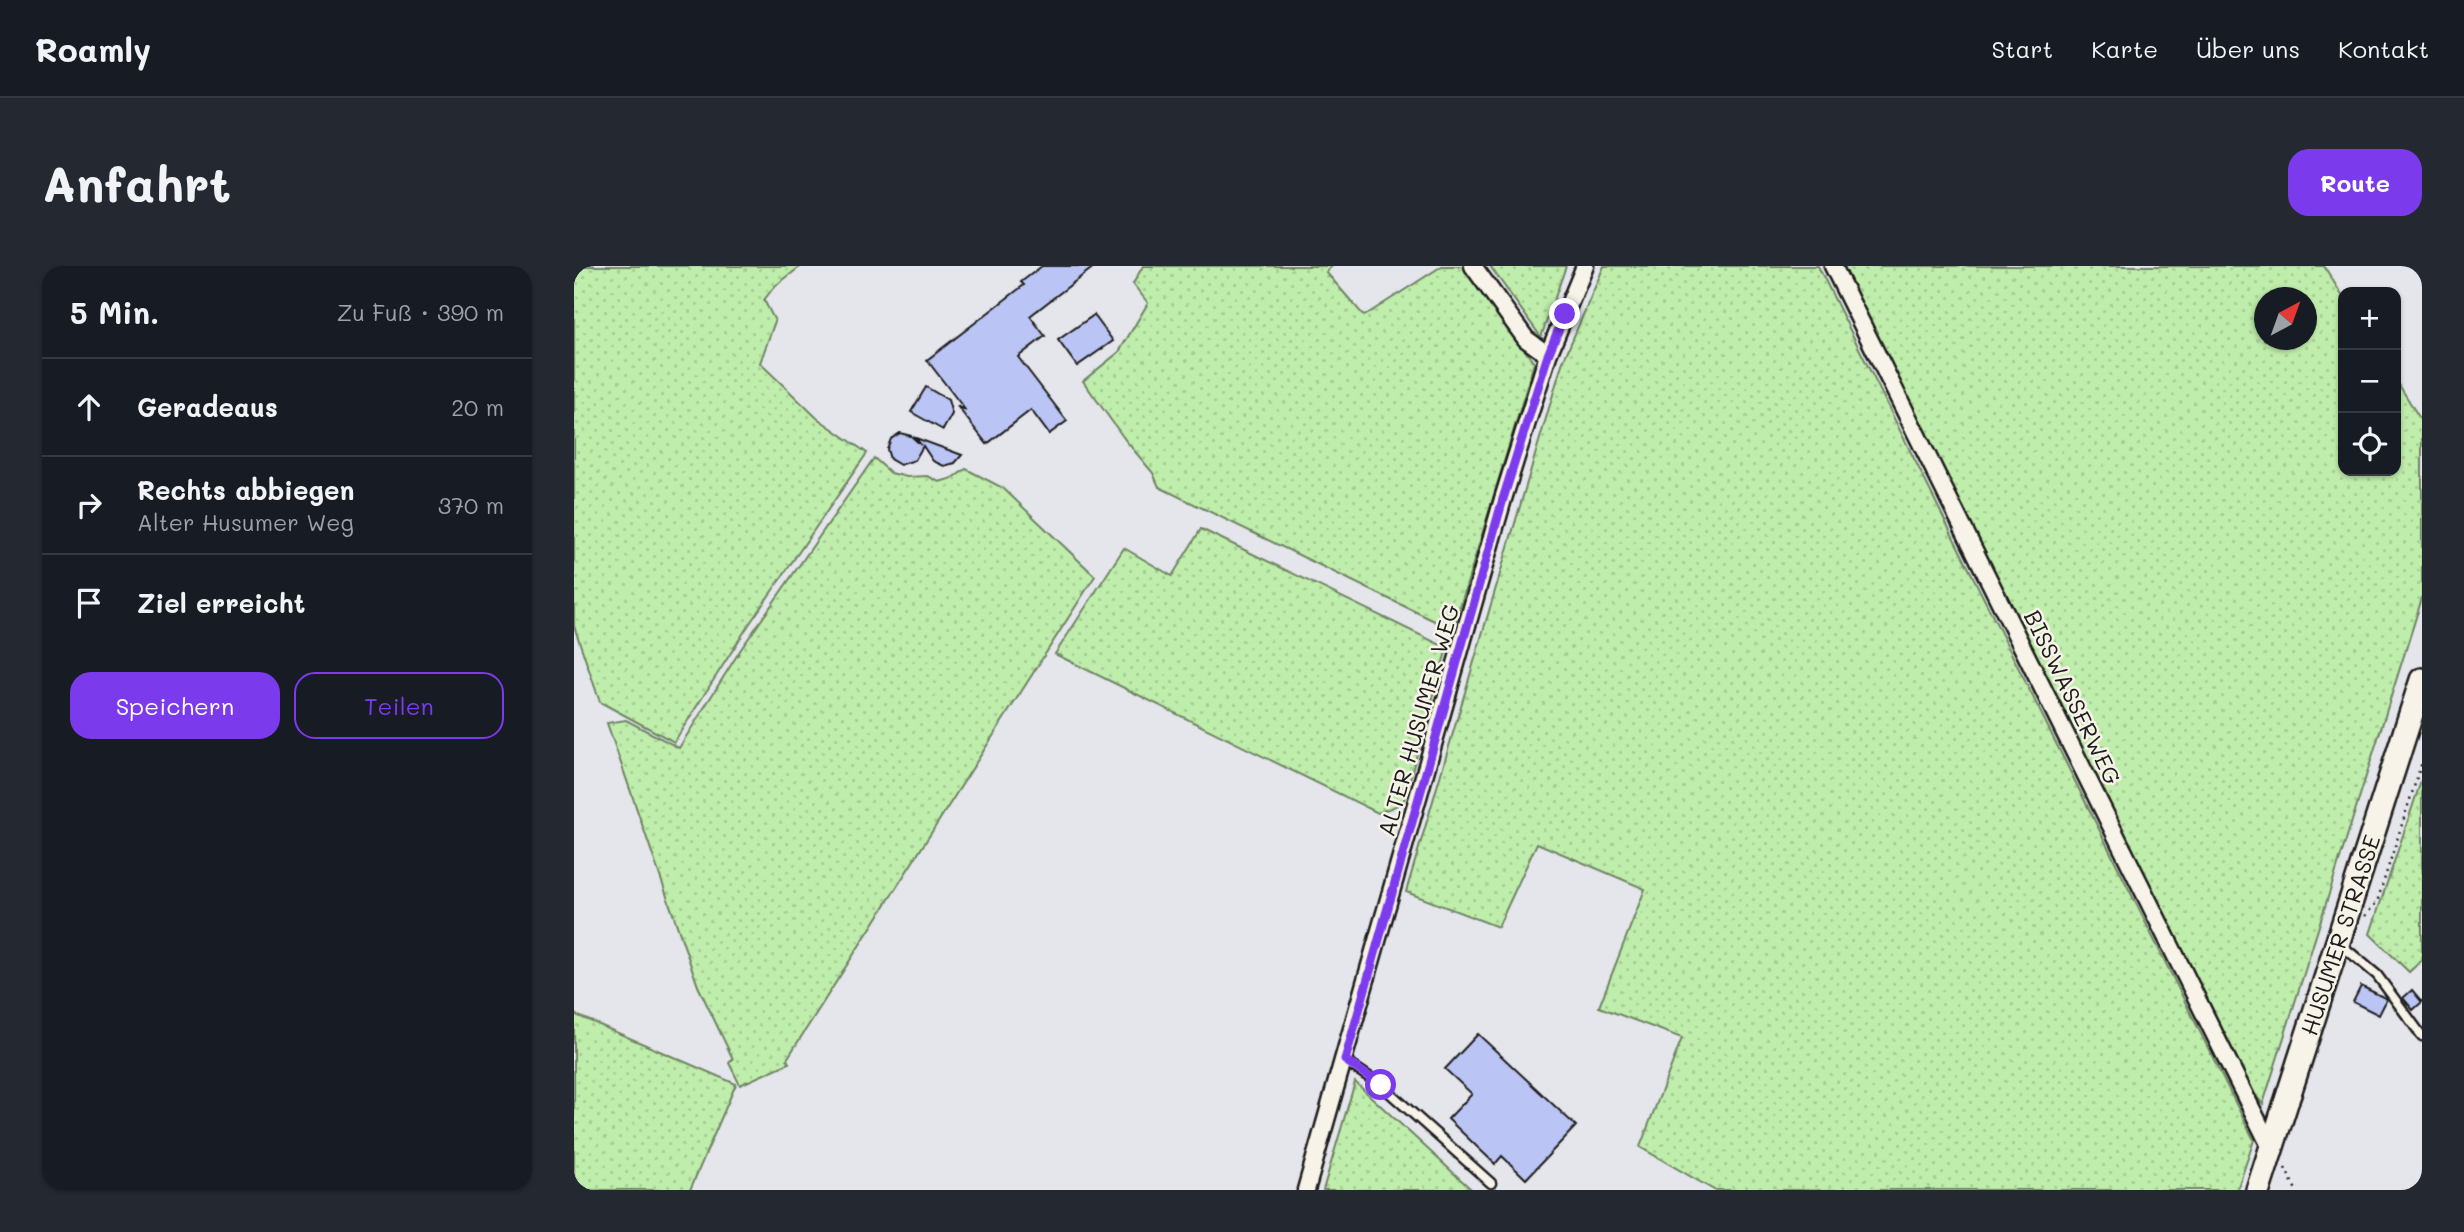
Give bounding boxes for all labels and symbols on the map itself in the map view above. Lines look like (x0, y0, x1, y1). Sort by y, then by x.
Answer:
north arrow (2254, 287, 2317, 350)
route end (1549, 298, 1580, 329)
street label: ALTER HUSUMER WEG (1370, 600, 1466, 840)
street label: BISSWASSERWEG (2018, 605, 2128, 789)
street label: HUSUMER STRASSE (2293, 831, 2387, 1039)
route start (1365, 1069, 1396, 1100)

